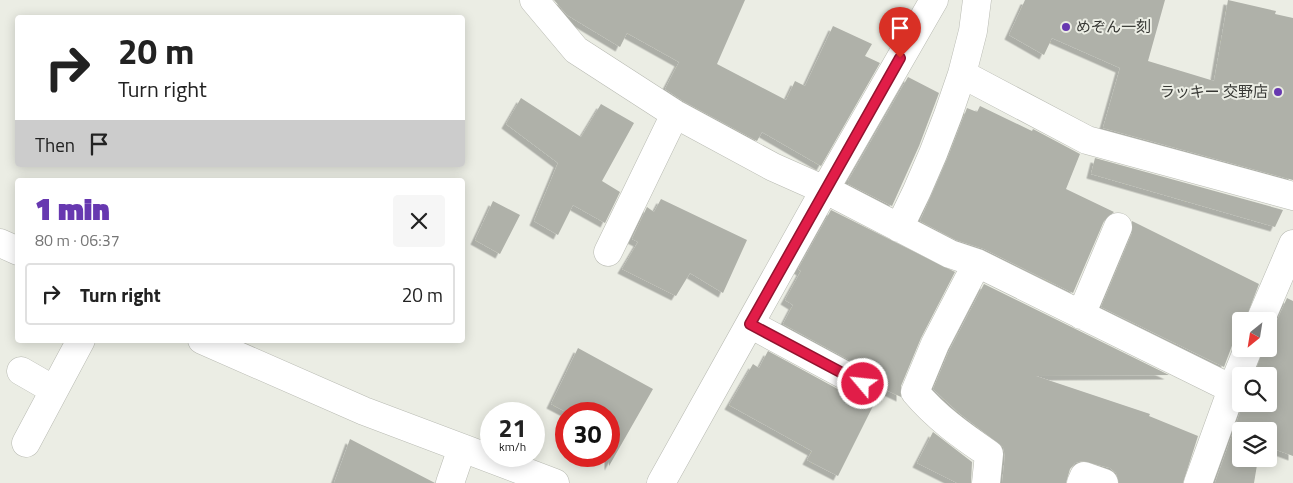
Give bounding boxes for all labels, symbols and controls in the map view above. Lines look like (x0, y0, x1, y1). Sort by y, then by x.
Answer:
pin (879, 7, 921, 58)
icon: arrive (886, 14, 914, 42)
place label: めぞん一刻 (1076, 15, 1151, 38)
marker: めぞん一刻 (1060, 21, 1072, 33)
text: 20 m (118, 24, 194, 78)
icon: right (35, 35, 100, 100)
text: Turn right (118, 72, 207, 106)
place label: ラッキー 交野店 (1160, 80, 1268, 103)
marker: ラッキー 交野店 (1272, 86, 1284, 98)
text: Then (35, 130, 75, 159)
icon: arrive (85, 130, 113, 158)
text: 1 min (35, 186, 110, 232)
button: close (393, 195, 445, 247)
text: 80 m · 06:37 (35, 228, 120, 252)
icon: right (37, 280, 65, 308)
text: Turn right (80, 280, 161, 309)
text: 20 m (402, 280, 443, 309)
north arrow (1232, 312, 1278, 358)
map controls (1232, 312, 1277, 467)
position arrow (836, 357, 888, 409)
button: search (1232, 367, 1277, 412)
speed limit sign: 30 (555, 402, 620, 467)
text: 21 (498, 409, 527, 447)
button: layers (1232, 422, 1277, 467)
text: km/h (499, 437, 526, 456)

